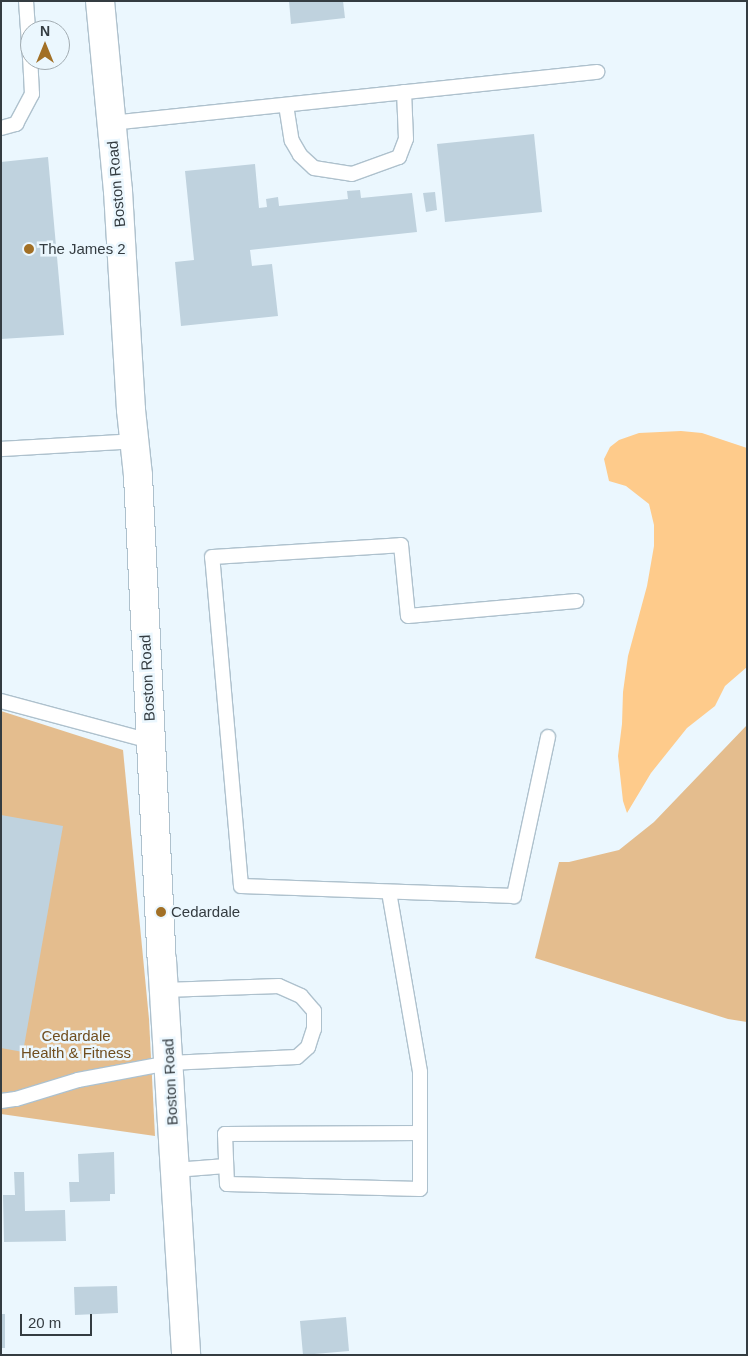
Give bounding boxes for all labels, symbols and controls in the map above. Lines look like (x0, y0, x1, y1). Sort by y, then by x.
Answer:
north arrow (20, 20, 70, 70)
text: N (40, 23, 50, 39)
street label: Boston Road (103, 140, 129, 228)
place label: The James 2 (39, 240, 126, 258)
marker: The James 2 (23, 243, 35, 255)
street label: Boston Road (136, 634, 158, 722)
place label: Cedardale (171, 903, 240, 921)
marker: Cedardale (155, 906, 167, 918)
park label: Cedardale Health & Fitness (21, 1026, 131, 1061)
street label: Boston Road (159, 1038, 181, 1126)
scale bar (22, 1304, 95, 1336)
text: 20 m (28, 1314, 61, 1331)

